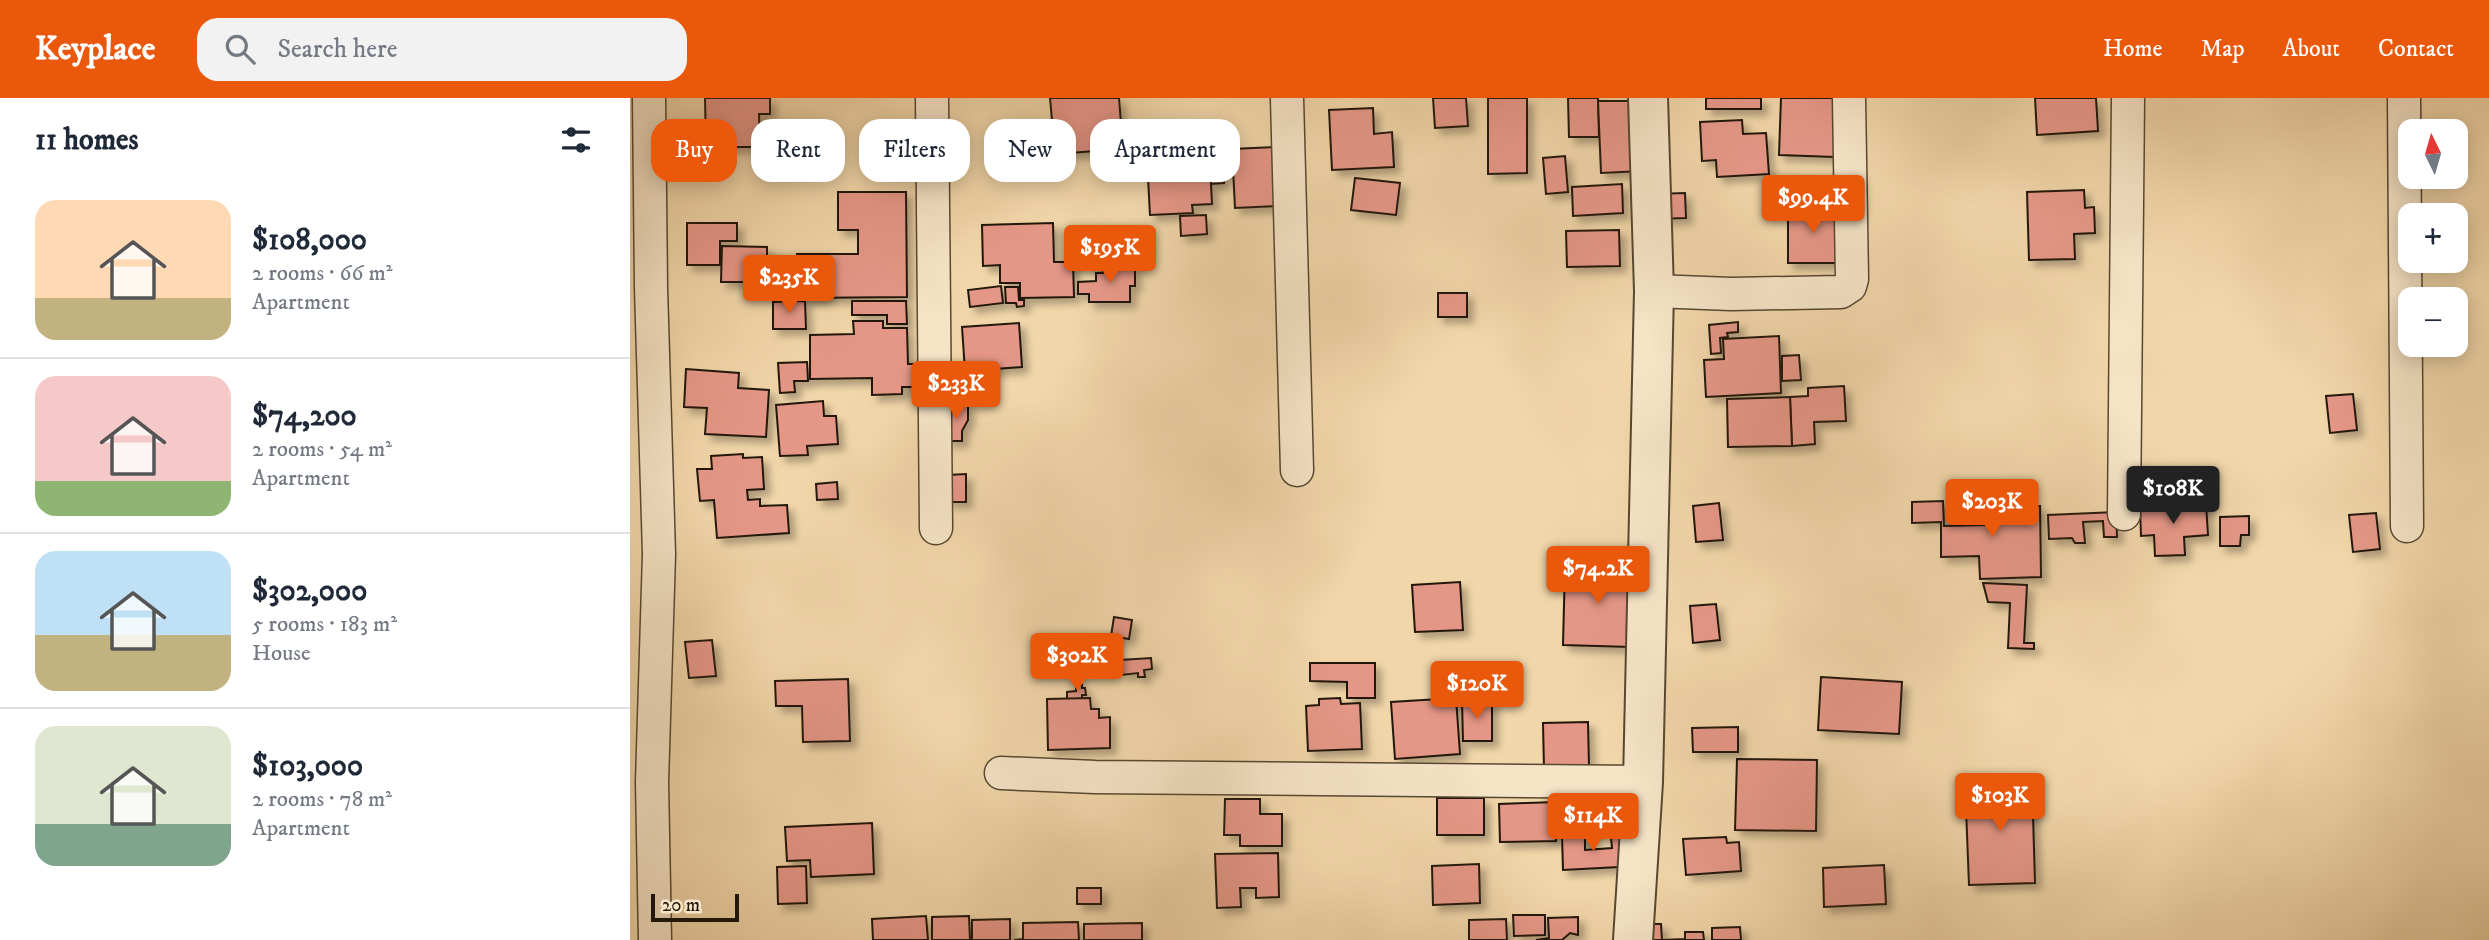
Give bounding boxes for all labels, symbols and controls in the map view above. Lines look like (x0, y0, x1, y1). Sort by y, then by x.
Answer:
search box (197, 18, 687, 81)
text: Keyplace (35, 29, 155, 70)
icon: search (221, 30, 259, 68)
text: Search here (277, 33, 398, 66)
text: Home (2103, 34, 2162, 64)
text: Map (2200, 34, 2245, 64)
text: About (2283, 34, 2340, 64)
text: Contact (2378, 34, 2454, 64)
chip: Buy (651, 119, 737, 182)
chip: Rent (751, 119, 845, 182)
chip: Filters (859, 119, 970, 182)
chip: New (984, 119, 1076, 182)
chip: Apartment (1090, 119, 1240, 182)
north arrow (2398, 119, 2468, 189)
map controls (2398, 119, 2468, 357)
icon: filters (557, 121, 595, 159)
text: 11 homes (35, 122, 139, 159)
pin: $99.4K (1756, 176, 1870, 235)
text: $99.4K (1778, 183, 1848, 212)
button: + (2398, 203, 2468, 273)
text: $108,000 (252, 222, 367, 259)
pin: $195K (1061, 226, 1159, 285)
icon: home (91, 228, 175, 312)
text: $195K (1080, 233, 1140, 262)
pin: $235K (740, 256, 838, 315)
text: 2 rooms · 66 m² (252, 259, 392, 288)
text: $235K (759, 263, 819, 292)
button: − (2398, 287, 2468, 357)
text: Apartment (252, 288, 350, 317)
pin: $233K (907, 362, 1005, 421)
text: $233K (927, 369, 985, 398)
text: $74,200 (252, 398, 357, 435)
icon: home (91, 404, 175, 488)
text: 2 rooms · 54 m² (252, 435, 392, 464)
text: Apartment (252, 464, 350, 493)
pin: $108K (2124, 466, 2222, 526)
text: $108K (2143, 474, 2203, 503)
pin: $203K (1943, 480, 2041, 539)
text: $203K (1962, 487, 2022, 516)
pin: $74.2K (1541, 546, 1655, 606)
text: $74.2K (1563, 554, 1633, 583)
text: $302,000 (252, 573, 367, 610)
icon: home (91, 579, 175, 663)
text: 5 rooms · 183 m² (252, 610, 397, 639)
pin: $302K (1028, 634, 1126, 693)
text: House (252, 639, 310, 668)
text: $302K (1047, 641, 1107, 670)
pin: $120K (1428, 662, 1526, 721)
text: $120K (1447, 669, 1507, 698)
text: $103,000 (252, 748, 363, 785)
icon: home (91, 754, 175, 838)
pin: $103K (1951, 774, 2049, 833)
text: $103K (1971, 781, 2029, 810)
text: 2 rooms · 78 m² (252, 785, 392, 814)
pin: $114K (1544, 794, 1642, 853)
text: $114K (1564, 801, 1622, 830)
text: Apartment (252, 814, 350, 843)
scale bar (651, 891, 738, 923)
text: 20 m (662, 894, 700, 917)

